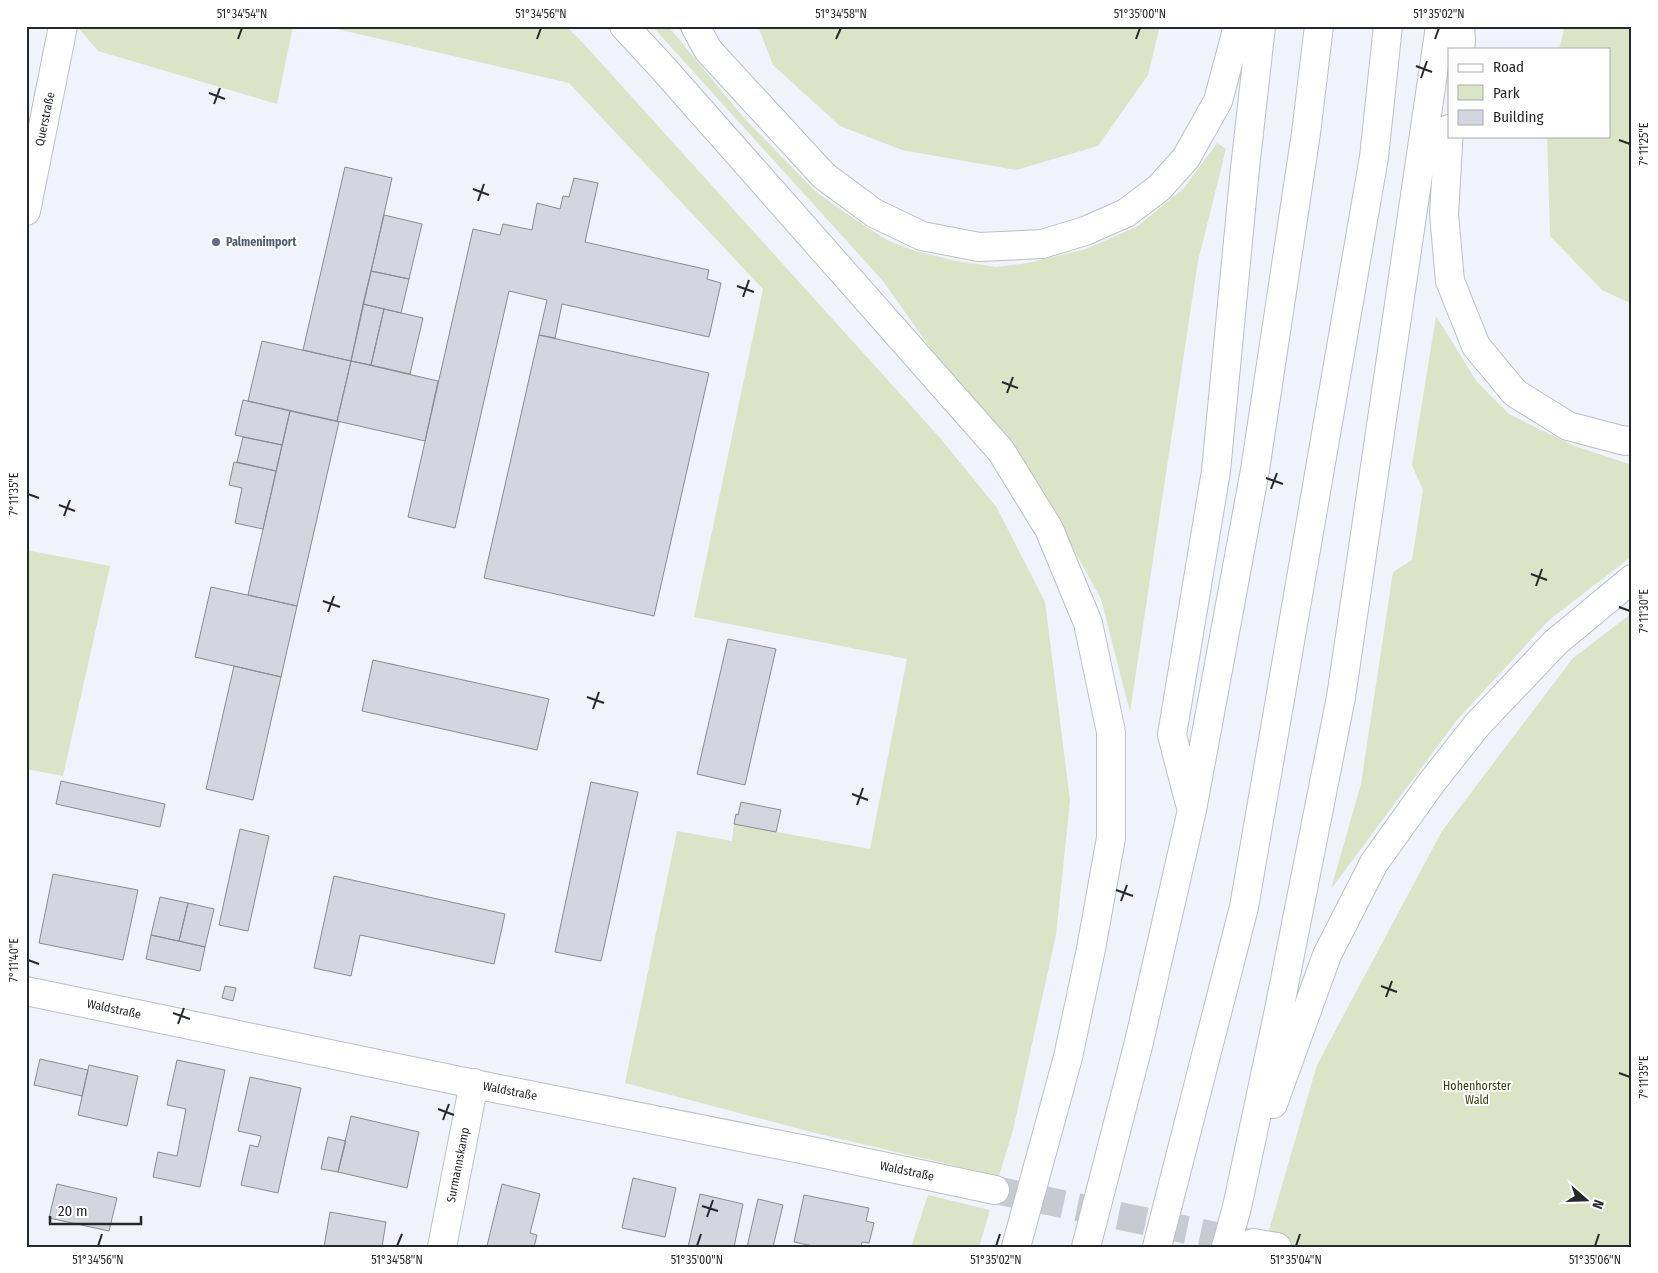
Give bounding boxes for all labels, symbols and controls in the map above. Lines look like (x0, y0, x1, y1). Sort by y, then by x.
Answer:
text: 51°34'54"N (217, 7, 267, 21)
text: 51°34'56"N (515, 7, 567, 21)
text: 51°34'58"N (815, 7, 867, 21)
text: 51°35'00"N (1114, 7, 1166, 21)
text: 51°35'02"N (1413, 7, 1465, 21)
legend (1448, 48, 1610, 138)
text: Road (1493, 58, 1524, 76)
text: Park (1493, 84, 1520, 102)
street label: Querstraße (32, 91, 58, 147)
text: Building (1493, 108, 1544, 126)
text: 7°11'25"E (1637, 122, 1651, 165)
place label: Palmenimport (226, 235, 297, 249)
marker: Palmenimport (210, 236, 222, 248)
text: 7°11'35"E (7, 472, 21, 515)
text: 7°11'30"E (1637, 589, 1651, 633)
text: 7°11'40"E (7, 938, 21, 982)
street label: Waldstraße (86, 996, 142, 1022)
text: 7°11'35"E (1637, 1055, 1651, 1098)
street label: Waldstraße (482, 1079, 538, 1103)
park label: Hohenhorster Wald (1443, 1079, 1512, 1107)
street label: Surmannskamp (444, 1126, 472, 1204)
street label: Waldstraße (879, 1158, 935, 1184)
north arrow (1560, 1176, 1610, 1226)
scale bar (50, 1193, 141, 1225)
text: N (1588, 1197, 1607, 1211)
text: 20 m (58, 1202, 88, 1220)
text: 51°34'56"N (72, 1253, 124, 1267)
text: 51°34'58"N (371, 1253, 423, 1267)
text: 51°35'00"N (671, 1253, 723, 1267)
text: 51°35'02"N (970, 1253, 1022, 1267)
text: 51°35'04"N (1270, 1253, 1322, 1267)
text: 51°35'06"N (1569, 1253, 1621, 1267)

